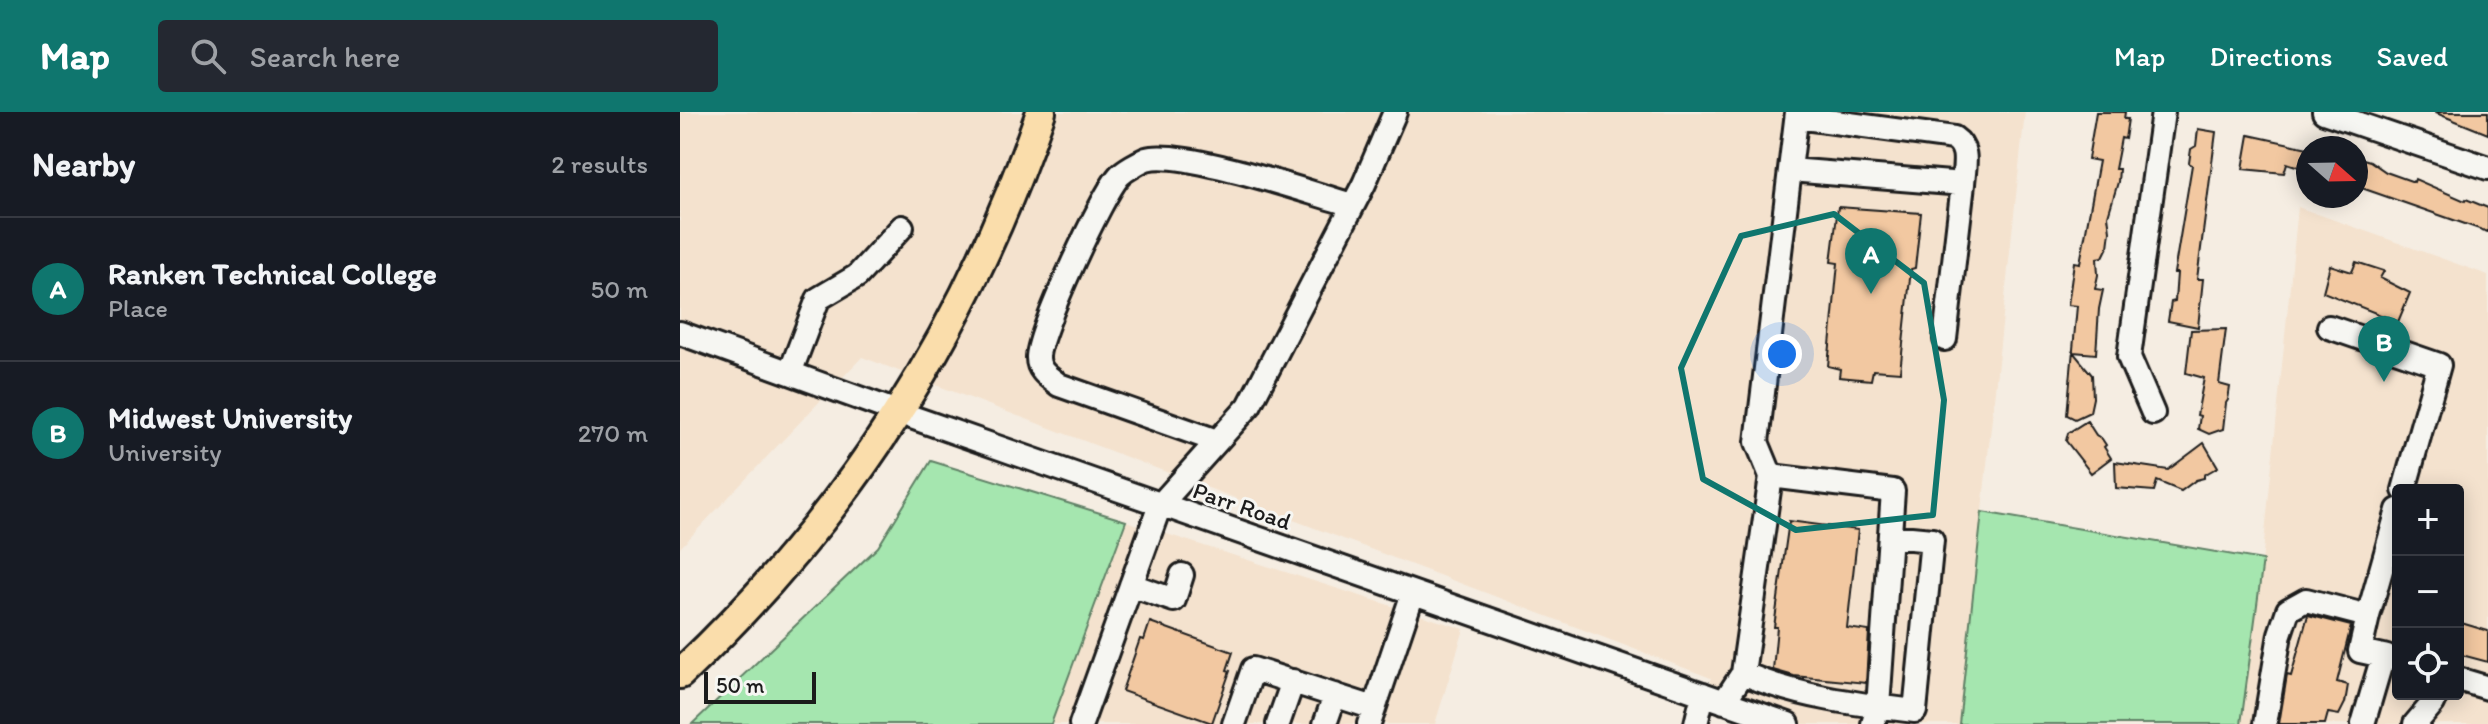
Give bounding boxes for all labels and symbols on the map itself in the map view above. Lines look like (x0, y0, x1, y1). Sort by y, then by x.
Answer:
north arrow (2296, 136, 2368, 208)
pin: A (1845, 228, 1897, 294)
pin: B (2358, 316, 2410, 382)
your location (1762, 334, 1802, 374)
street label: Parr Road (1189, 475, 1295, 536)
scale bar (704, 668, 816, 704)

